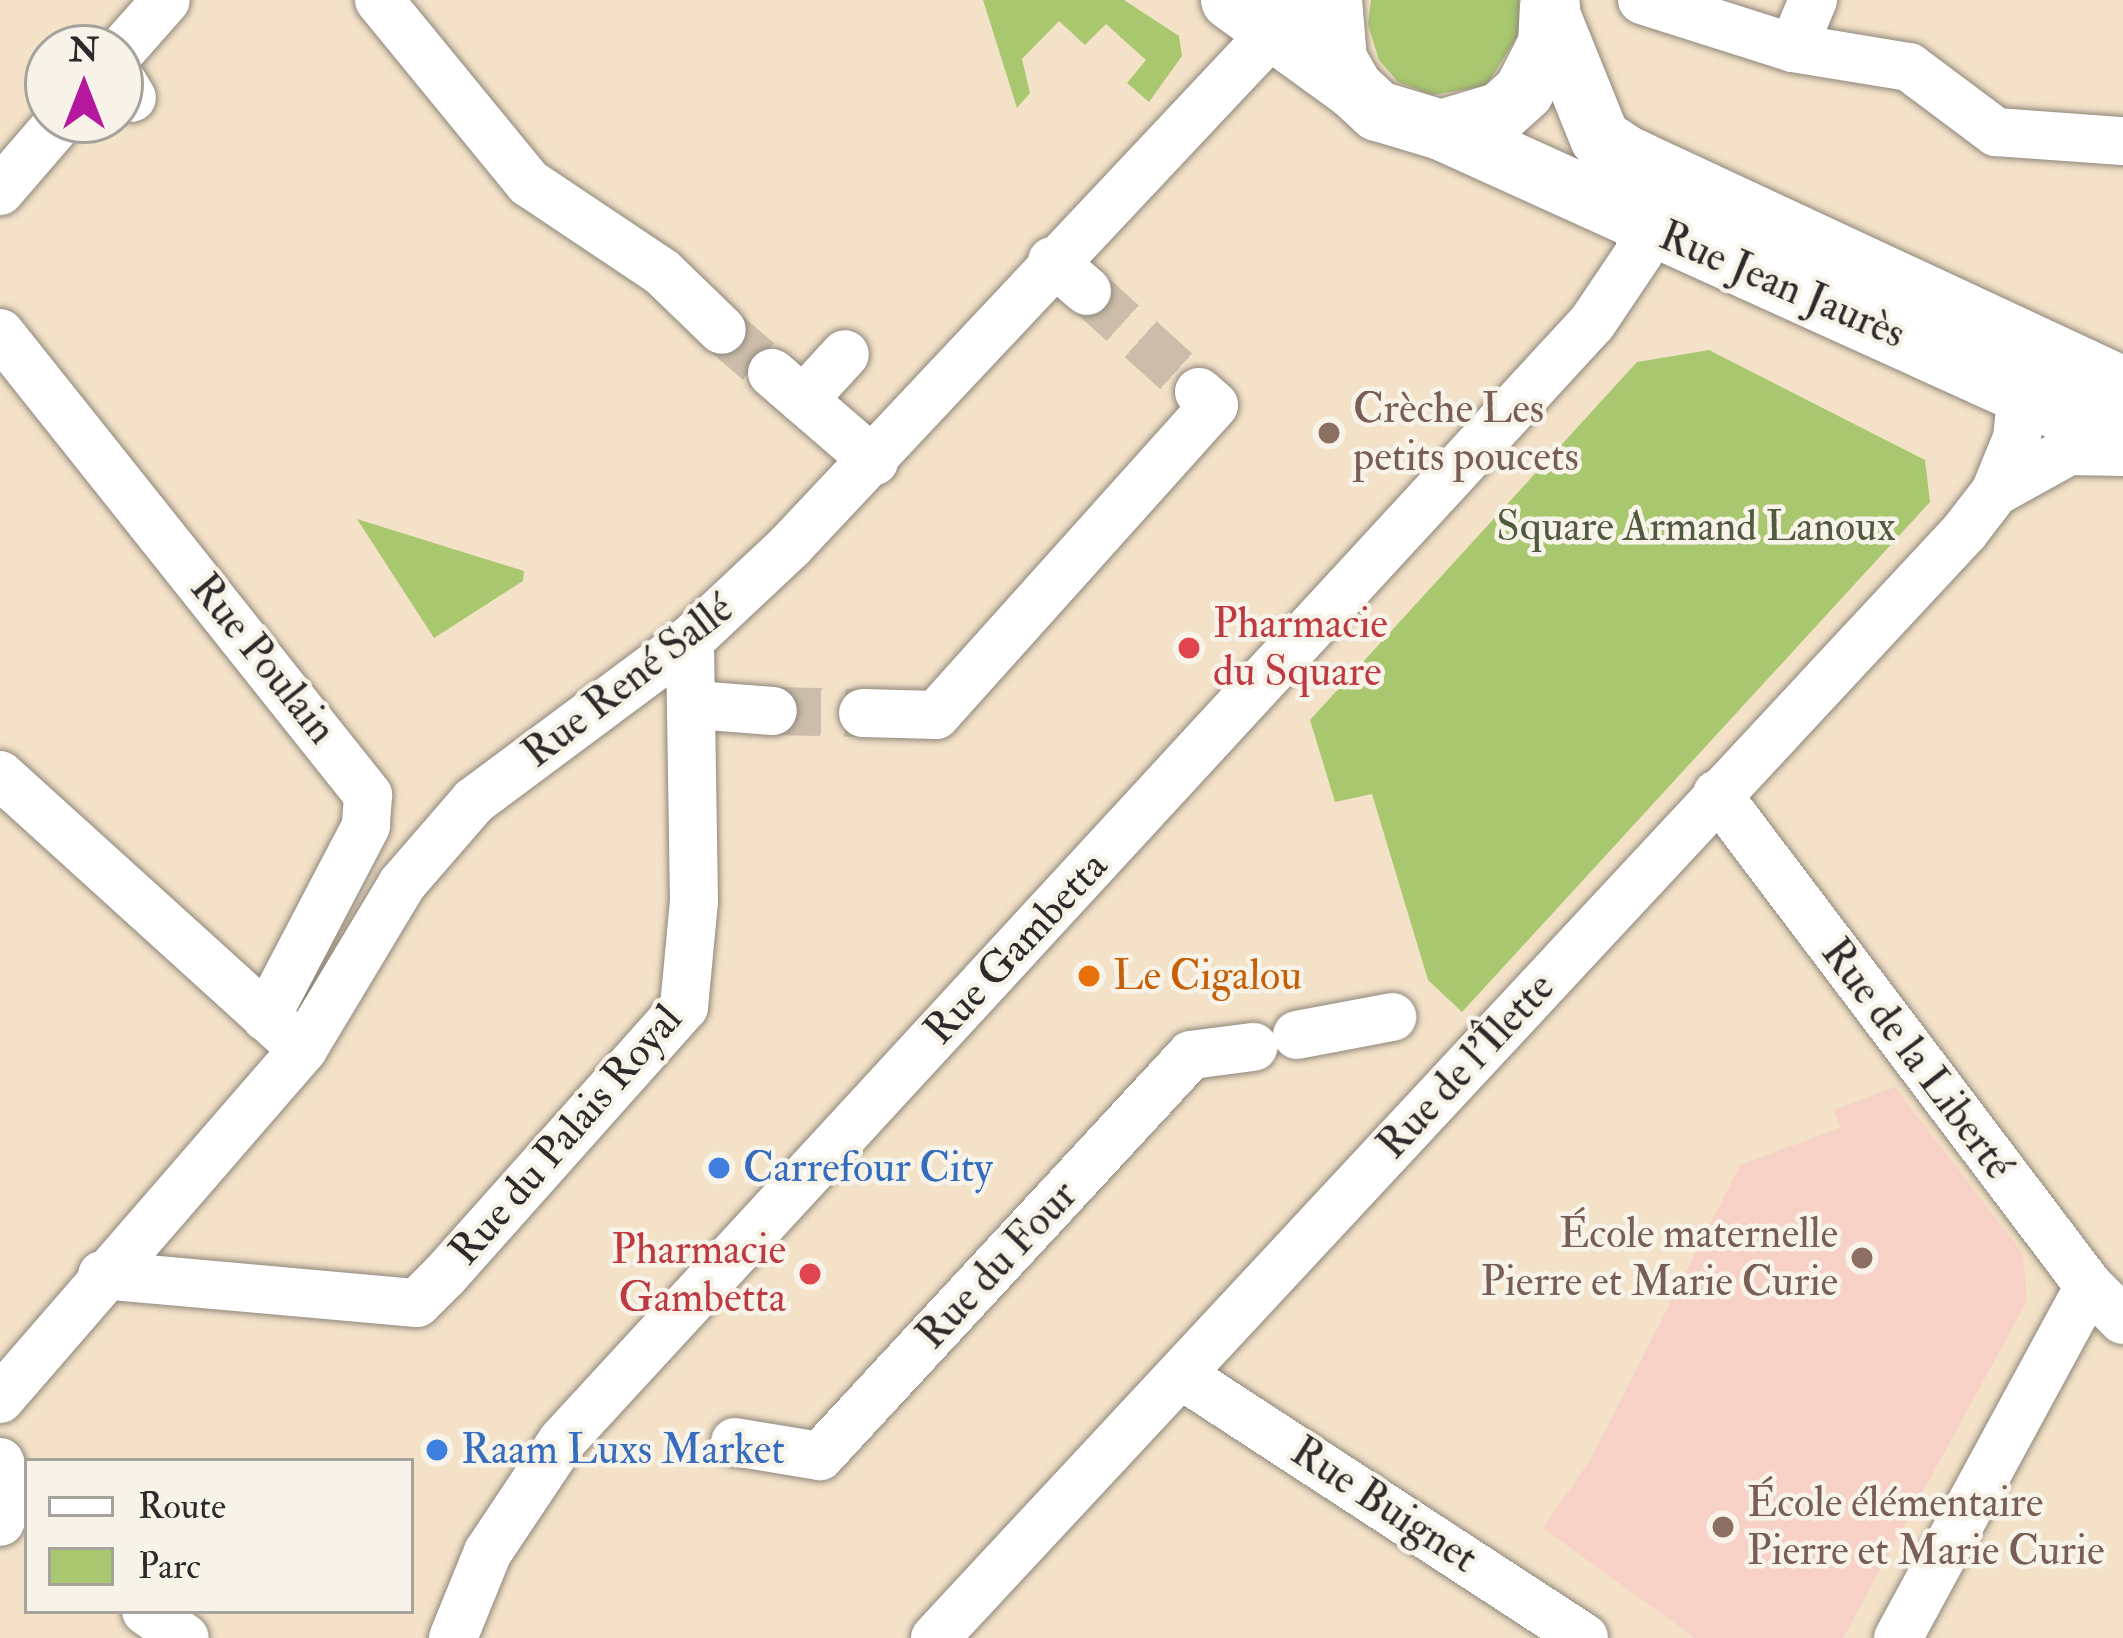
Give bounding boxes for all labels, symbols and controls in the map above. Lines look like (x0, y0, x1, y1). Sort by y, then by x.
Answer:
north arrow (24, 24, 144, 144)
text: N (69, 30, 99, 71)
street label: Rue Jean Jaurès (1652, 211, 1912, 359)
place label: Crèche Les petits poucets (1353, 384, 1579, 482)
marker: Crèche Les petits poucets (1316, 420, 1342, 446)
park label: Square Armand Lanoux (1496, 502, 1896, 552)
street label: Rue Poulain (179, 564, 347, 754)
street label: Rue René Sallé (513, 583, 743, 779)
place label: Pharmacie du Square (1213, 599, 1388, 698)
marker: Pharmacie du Square (1176, 635, 1202, 661)
street label: Rue Gambetta (914, 841, 1118, 1055)
street label: Rue de la Liberté (1810, 929, 2024, 1189)
place label: Le Cigalou (1113, 951, 1302, 1001)
street label: Rue de l'Îlette (1367, 962, 1565, 1170)
marker: Le Cigalou (1076, 963, 1102, 989)
street label: Rue du Palais Royal (439, 995, 693, 1275)
place label: Carrefour City (743, 1143, 993, 1193)
marker: Carrefour City (706, 1155, 732, 1181)
street label: Rue du Four (906, 1170, 1088, 1360)
place label: École maternelle Pierre et Marie Curie (1480, 1209, 1838, 1308)
place label: Pharmacie Gambetta (611, 1225, 786, 1324)
marker: École maternelle Pierre et Marie Curie (1849, 1245, 1875, 1271)
marker: Pharmacie Gambetta (797, 1261, 823, 1287)
place label: Raam Luxs Market (461, 1425, 785, 1475)
street label: Rue Buignet (1282, 1426, 1486, 1584)
marker: Raam Luxs Market (424, 1437, 450, 1463)
legend (24, 1458, 414, 1614)
place label: École élémentaire Pierre et Marie Curie (1747, 1478, 2105, 1576)
text: Route (138, 1484, 226, 1529)
marker: École élémentaire Pierre et Marie Curie (1710, 1514, 1736, 1540)
text: Parc (138, 1544, 201, 1589)

